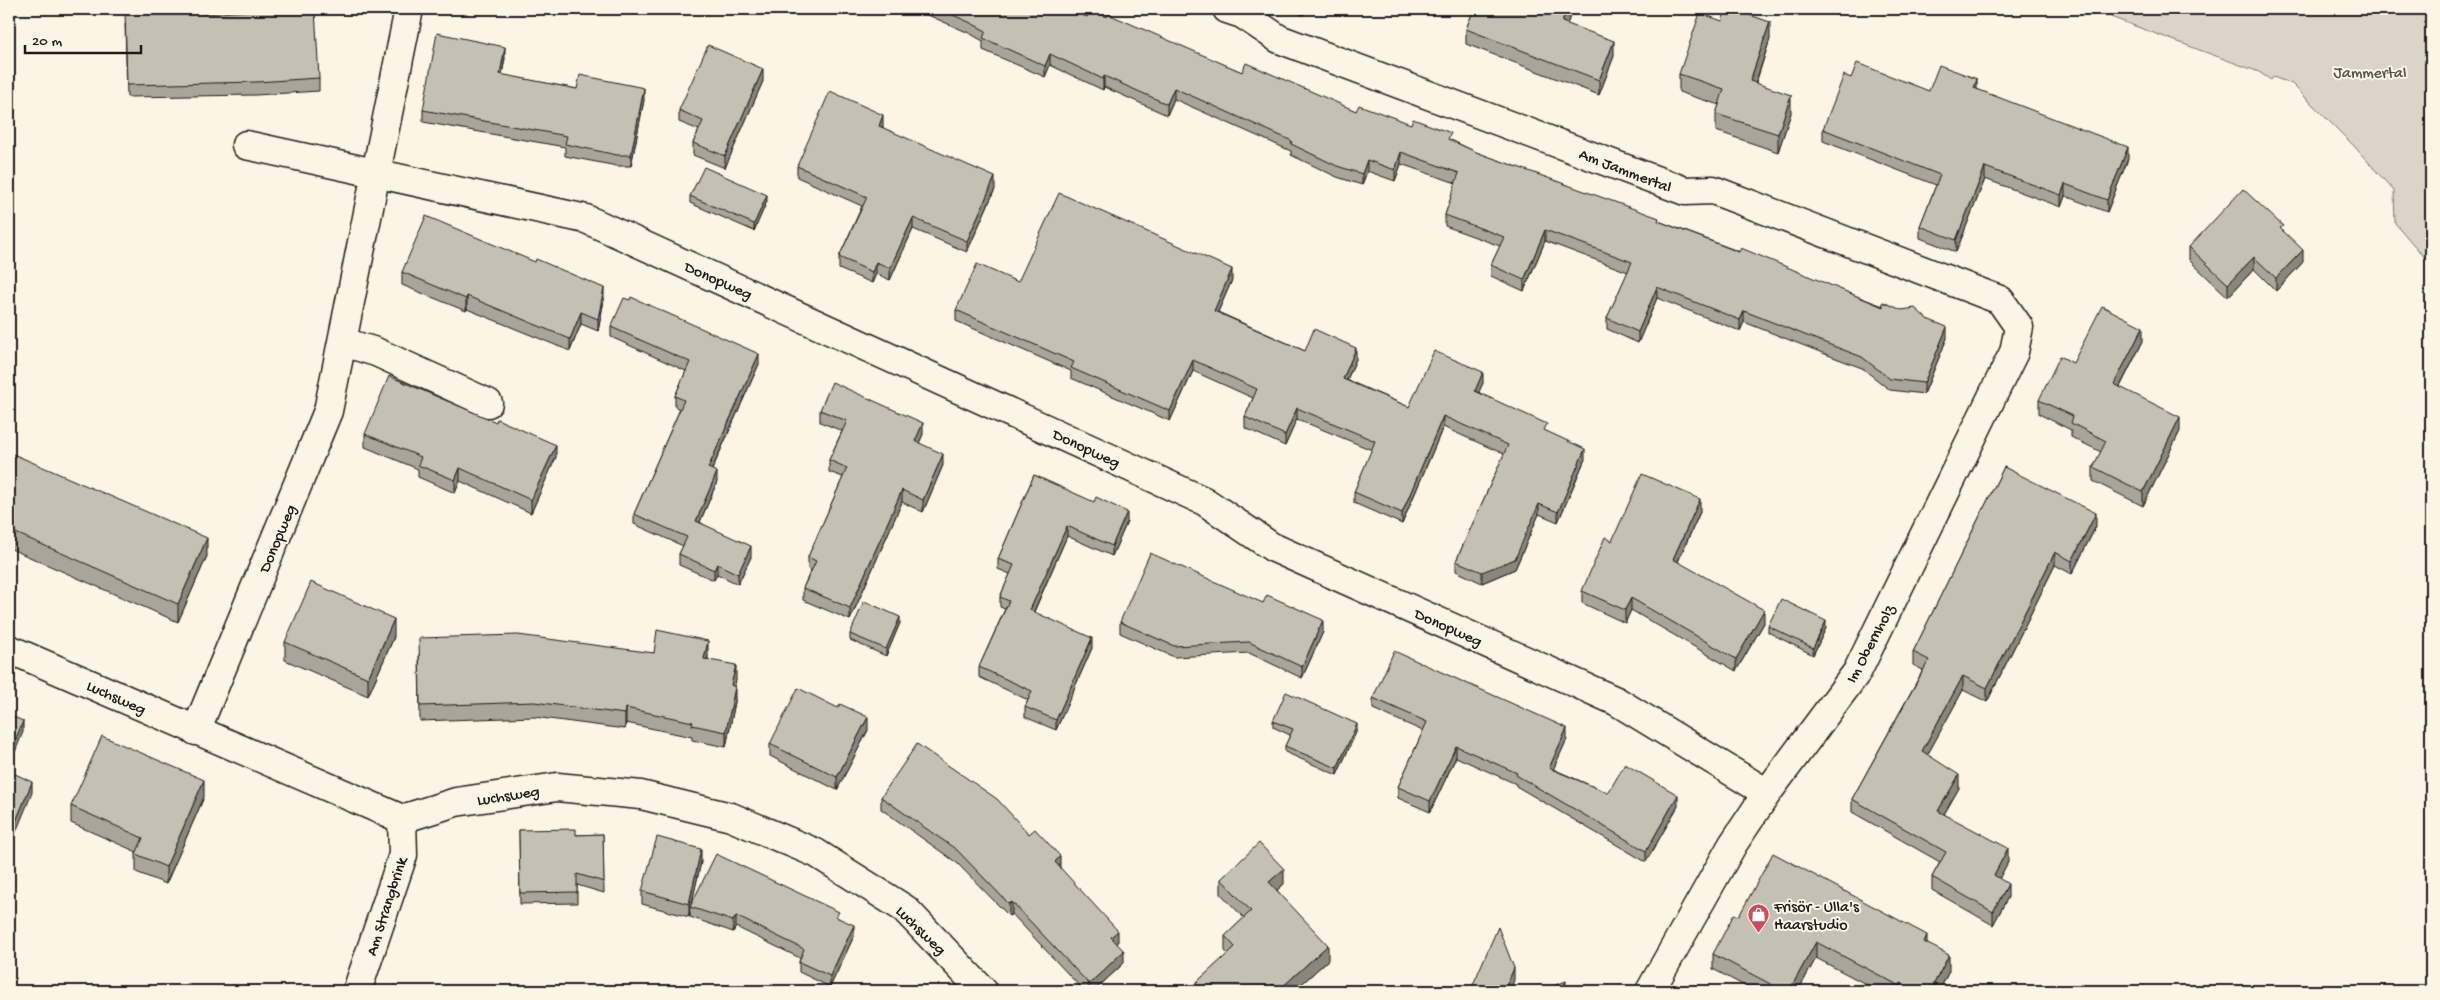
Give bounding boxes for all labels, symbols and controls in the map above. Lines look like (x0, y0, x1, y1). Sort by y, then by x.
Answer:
scale bar (25, 22, 141, 54)
text: 20 m (32, 33, 62, 51)
park label: Jammertal (2334, 65, 2406, 84)
street label: Am Jammertal (1576, 146, 1674, 199)
street label: Donopweg (680, 258, 754, 306)
street label: Donopweg (1048, 426, 1122, 474)
street label: Donopweg (256, 502, 302, 577)
street label: Im Obernholz (1843, 601, 1901, 687)
street label: Donopweg (1410, 605, 1484, 653)
street label: Luchsweg (83, 678, 148, 721)
street label: Luchsweg (476, 783, 541, 812)
street label: Am Strangbrink (364, 854, 414, 959)
place label: Frisör - Ulla's Haarstudio (1773, 899, 1860, 936)
shop icon: Frisör - Ulla's Haarstudio (1746, 902, 1770, 933)
street label: Luchsweg (890, 903, 949, 960)

